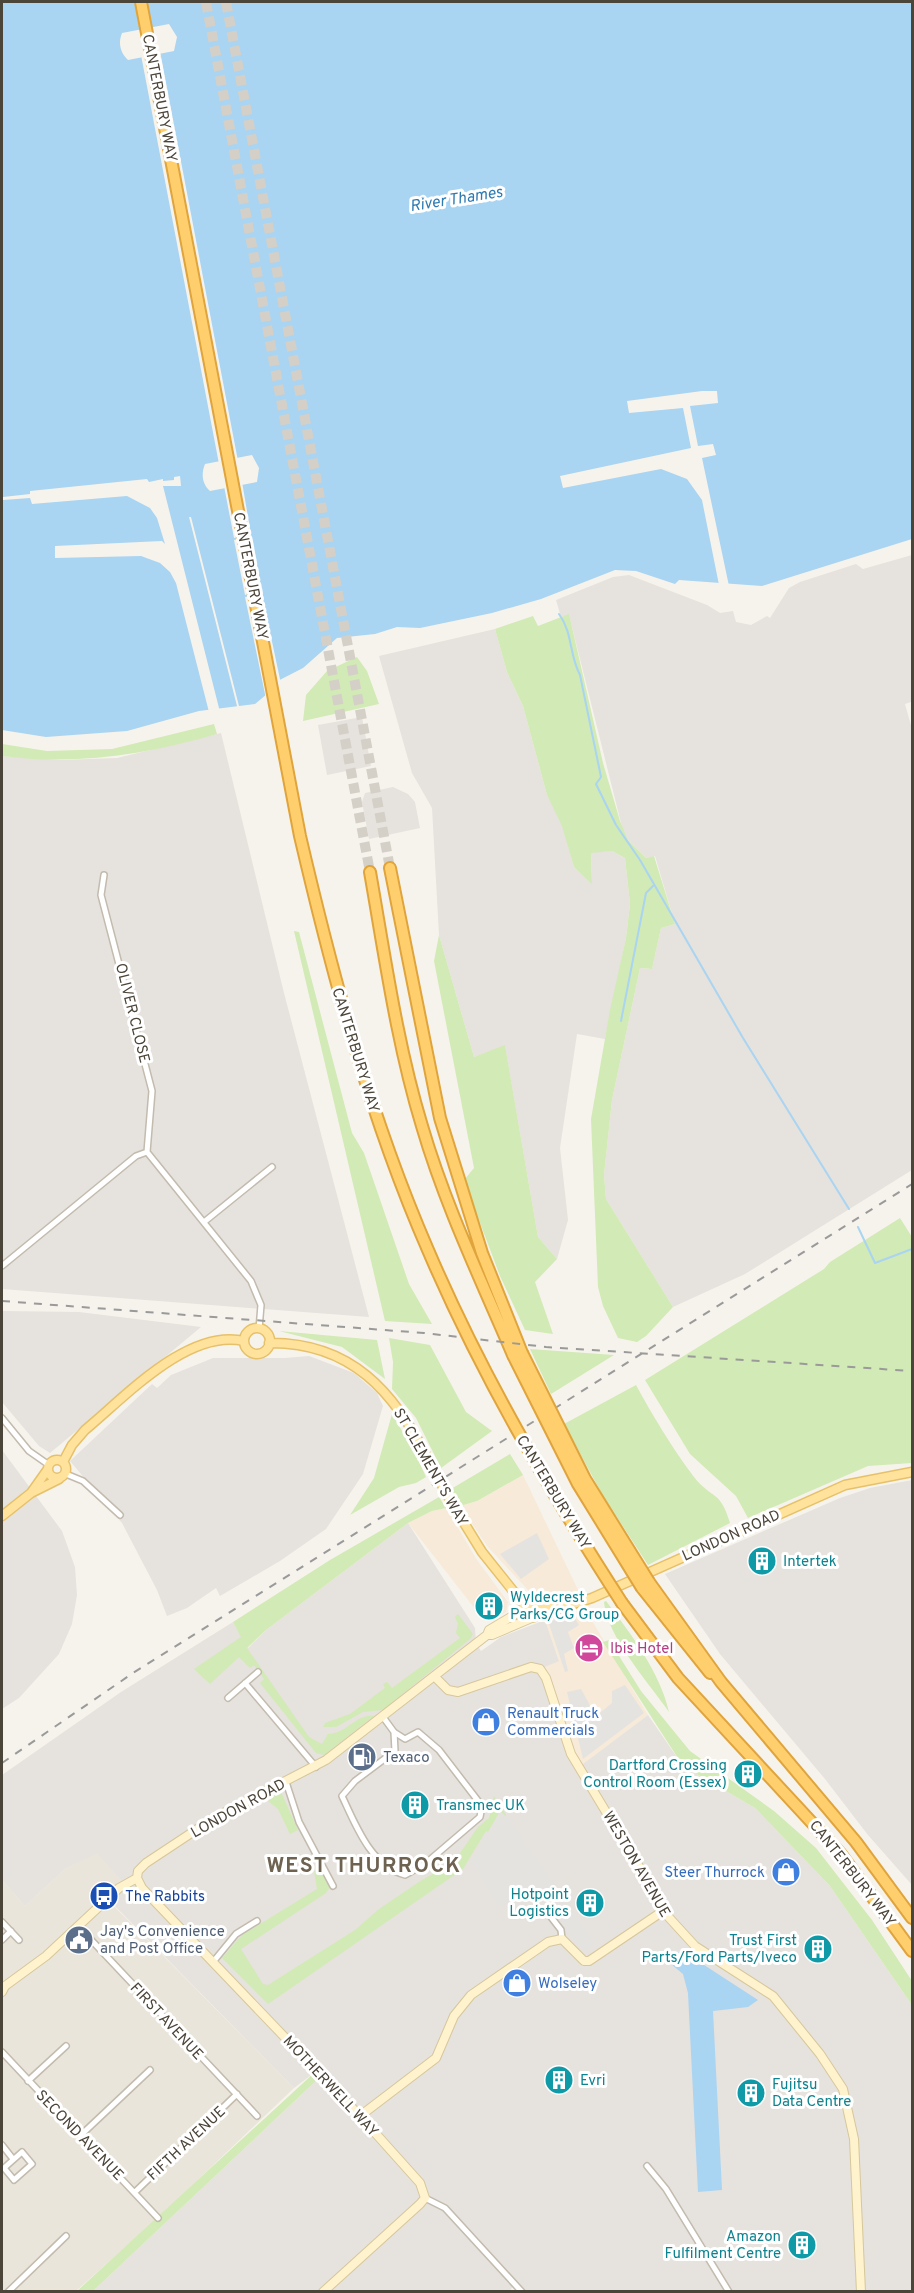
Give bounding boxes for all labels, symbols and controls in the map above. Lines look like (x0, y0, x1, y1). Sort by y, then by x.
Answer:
street label: CANTERBURY WAY (137, 33, 180, 164)
water label: River Thames (408, 183, 505, 217)
street label: CANTERBURY WAY (228, 511, 271, 642)
street label: OLIVER CLOSE (110, 961, 153, 1065)
street label: CANTERBURY WAY (327, 986, 383, 1116)
street label: ST CLEMENT'S WAY (388, 1405, 471, 1531)
street label: CANTERBURY WAY (511, 1432, 594, 1554)
street label: LONDON ROAD (680, 1506, 784, 1566)
building icon: Intertek (746, 1545, 778, 1577)
place label: Intertek (783, 1553, 837, 1572)
place label: Wyldecrest Parks/CG Group (510, 1589, 619, 1625)
building icon: Wyldecrest Parks/CG Group (473, 1590, 505, 1622)
hotel icon: Ibis Hotel (573, 1632, 605, 1664)
place label: Ibis Hotel (610, 1640, 673, 1659)
place label: Renault Truck Commercials (507, 1705, 599, 1741)
shop icon: Renault Truck Commercials (470, 1706, 502, 1738)
fuel station icon: Texaco (346, 1741, 378, 1773)
place label: Texaco (383, 1749, 430, 1768)
place label: Dartford Crossing Control Room (Essex) (583, 1757, 727, 1793)
building icon: Dartford Crossing Control Room (Essex) (732, 1758, 764, 1790)
street label: LONDON ROAD (188, 1775, 289, 1843)
building icon: Transmec UK (399, 1789, 431, 1821)
place label: Transmec UK (436, 1797, 525, 1816)
street label: WESTON AVENUE (598, 1808, 674, 1921)
street label: CANTERBURY WAY (804, 1817, 899, 1931)
district label: WEST THURROCK (266, 1853, 462, 1880)
shop icon: Steer Thurrock (770, 1856, 802, 1888)
place label: Steer Thurrock (664, 1864, 765, 1883)
bus stop icon: The Rabbits (88, 1880, 120, 1912)
place label: Hotpoint Logistics (509, 1886, 569, 1922)
building icon: Hotpoint Logistics (574, 1887, 606, 1919)
place label: The Rabbits (125, 1888, 205, 1907)
place label: Jay's Convenience and Post Office (100, 1923, 225, 1959)
public building icon: Jay's Convenience and Post Office (63, 1924, 95, 1956)
place label: Trust First Parts/Ford Parts/Iveco (642, 1932, 797, 1968)
building icon: Trust First Parts/Ford Parts/Iveco (802, 1933, 834, 1965)
shop icon: Wolseley (501, 1967, 533, 1999)
place label: Wolseley (538, 1975, 597, 1994)
street label: FIRST AVENUE (125, 1979, 207, 2065)
street label: MOTHERWELL WAY (278, 2032, 382, 2142)
building icon: Evri (543, 2064, 575, 2096)
place label: Evri (580, 2072, 606, 2091)
place label: Fujitsu Data Centre (772, 2076, 851, 2112)
building icon: Fujitsu Data Centre (735, 2077, 767, 2109)
street label: SECOND AVENUE (31, 2087, 127, 2185)
street label: FIFTH AVENUE (144, 2103, 230, 2185)
place label: Amazon Fulfilment Centre (665, 2228, 781, 2264)
building icon: Amazon Fulfilment Centre (786, 2229, 818, 2261)

